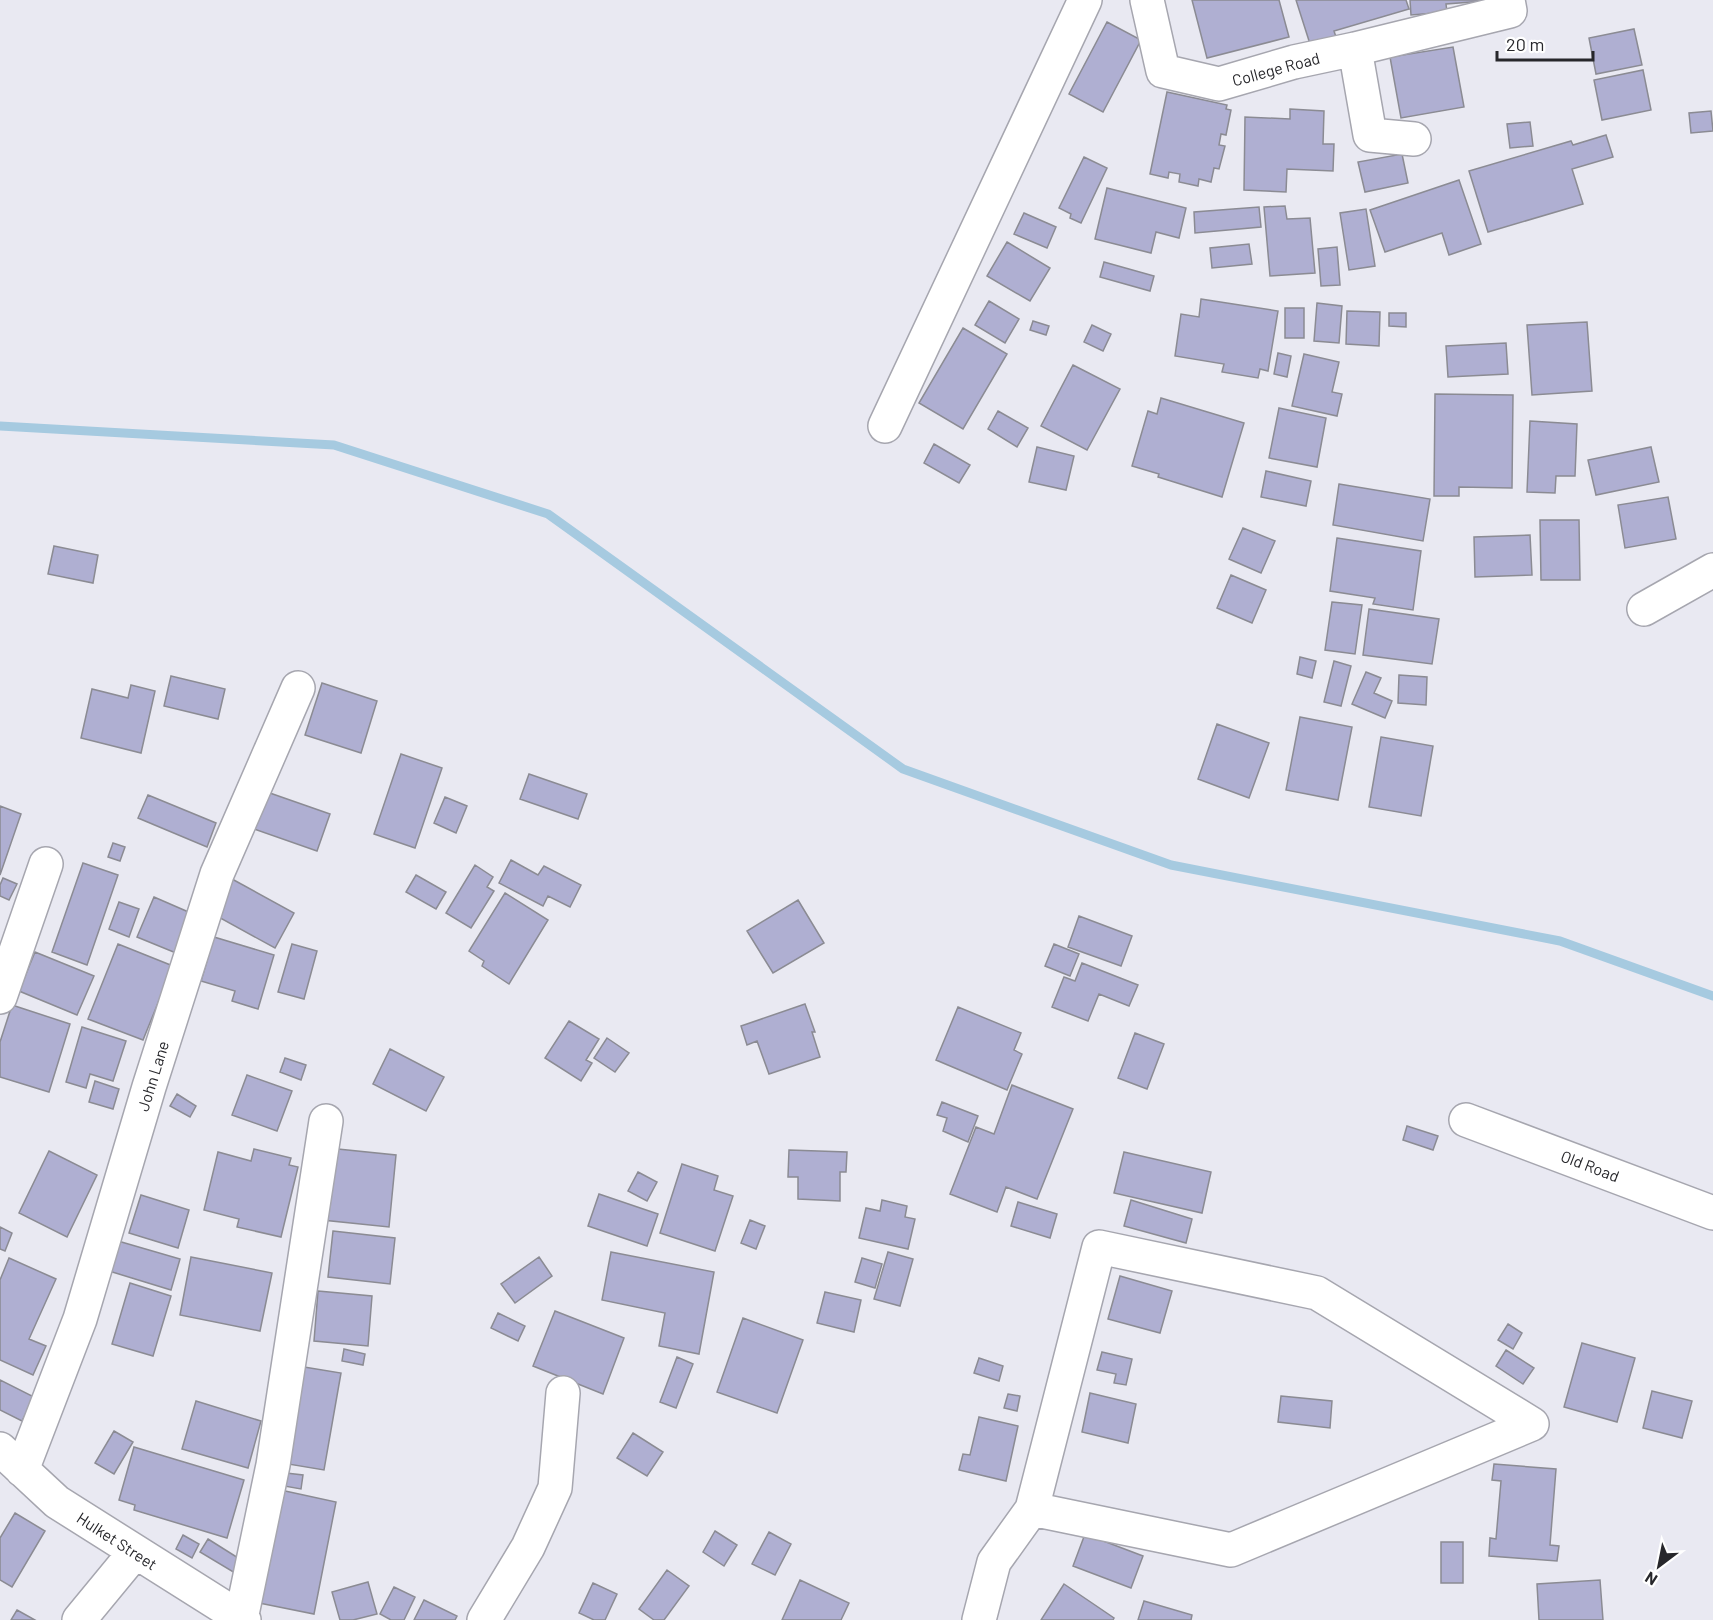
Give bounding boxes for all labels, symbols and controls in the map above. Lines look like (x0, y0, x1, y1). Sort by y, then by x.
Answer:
scale bar (1497, 24, 1593, 62)
text: 20 m (1506, 33, 1544, 55)
street label: College Road (1230, 48, 1322, 89)
street label: John Lane (133, 1038, 172, 1113)
street label: Old Road (1558, 1146, 1622, 1185)
street label: Hulket Street (74, 1508, 161, 1573)
north arrow (1629, 1536, 1689, 1596)
text: N (1641, 1568, 1660, 1590)

